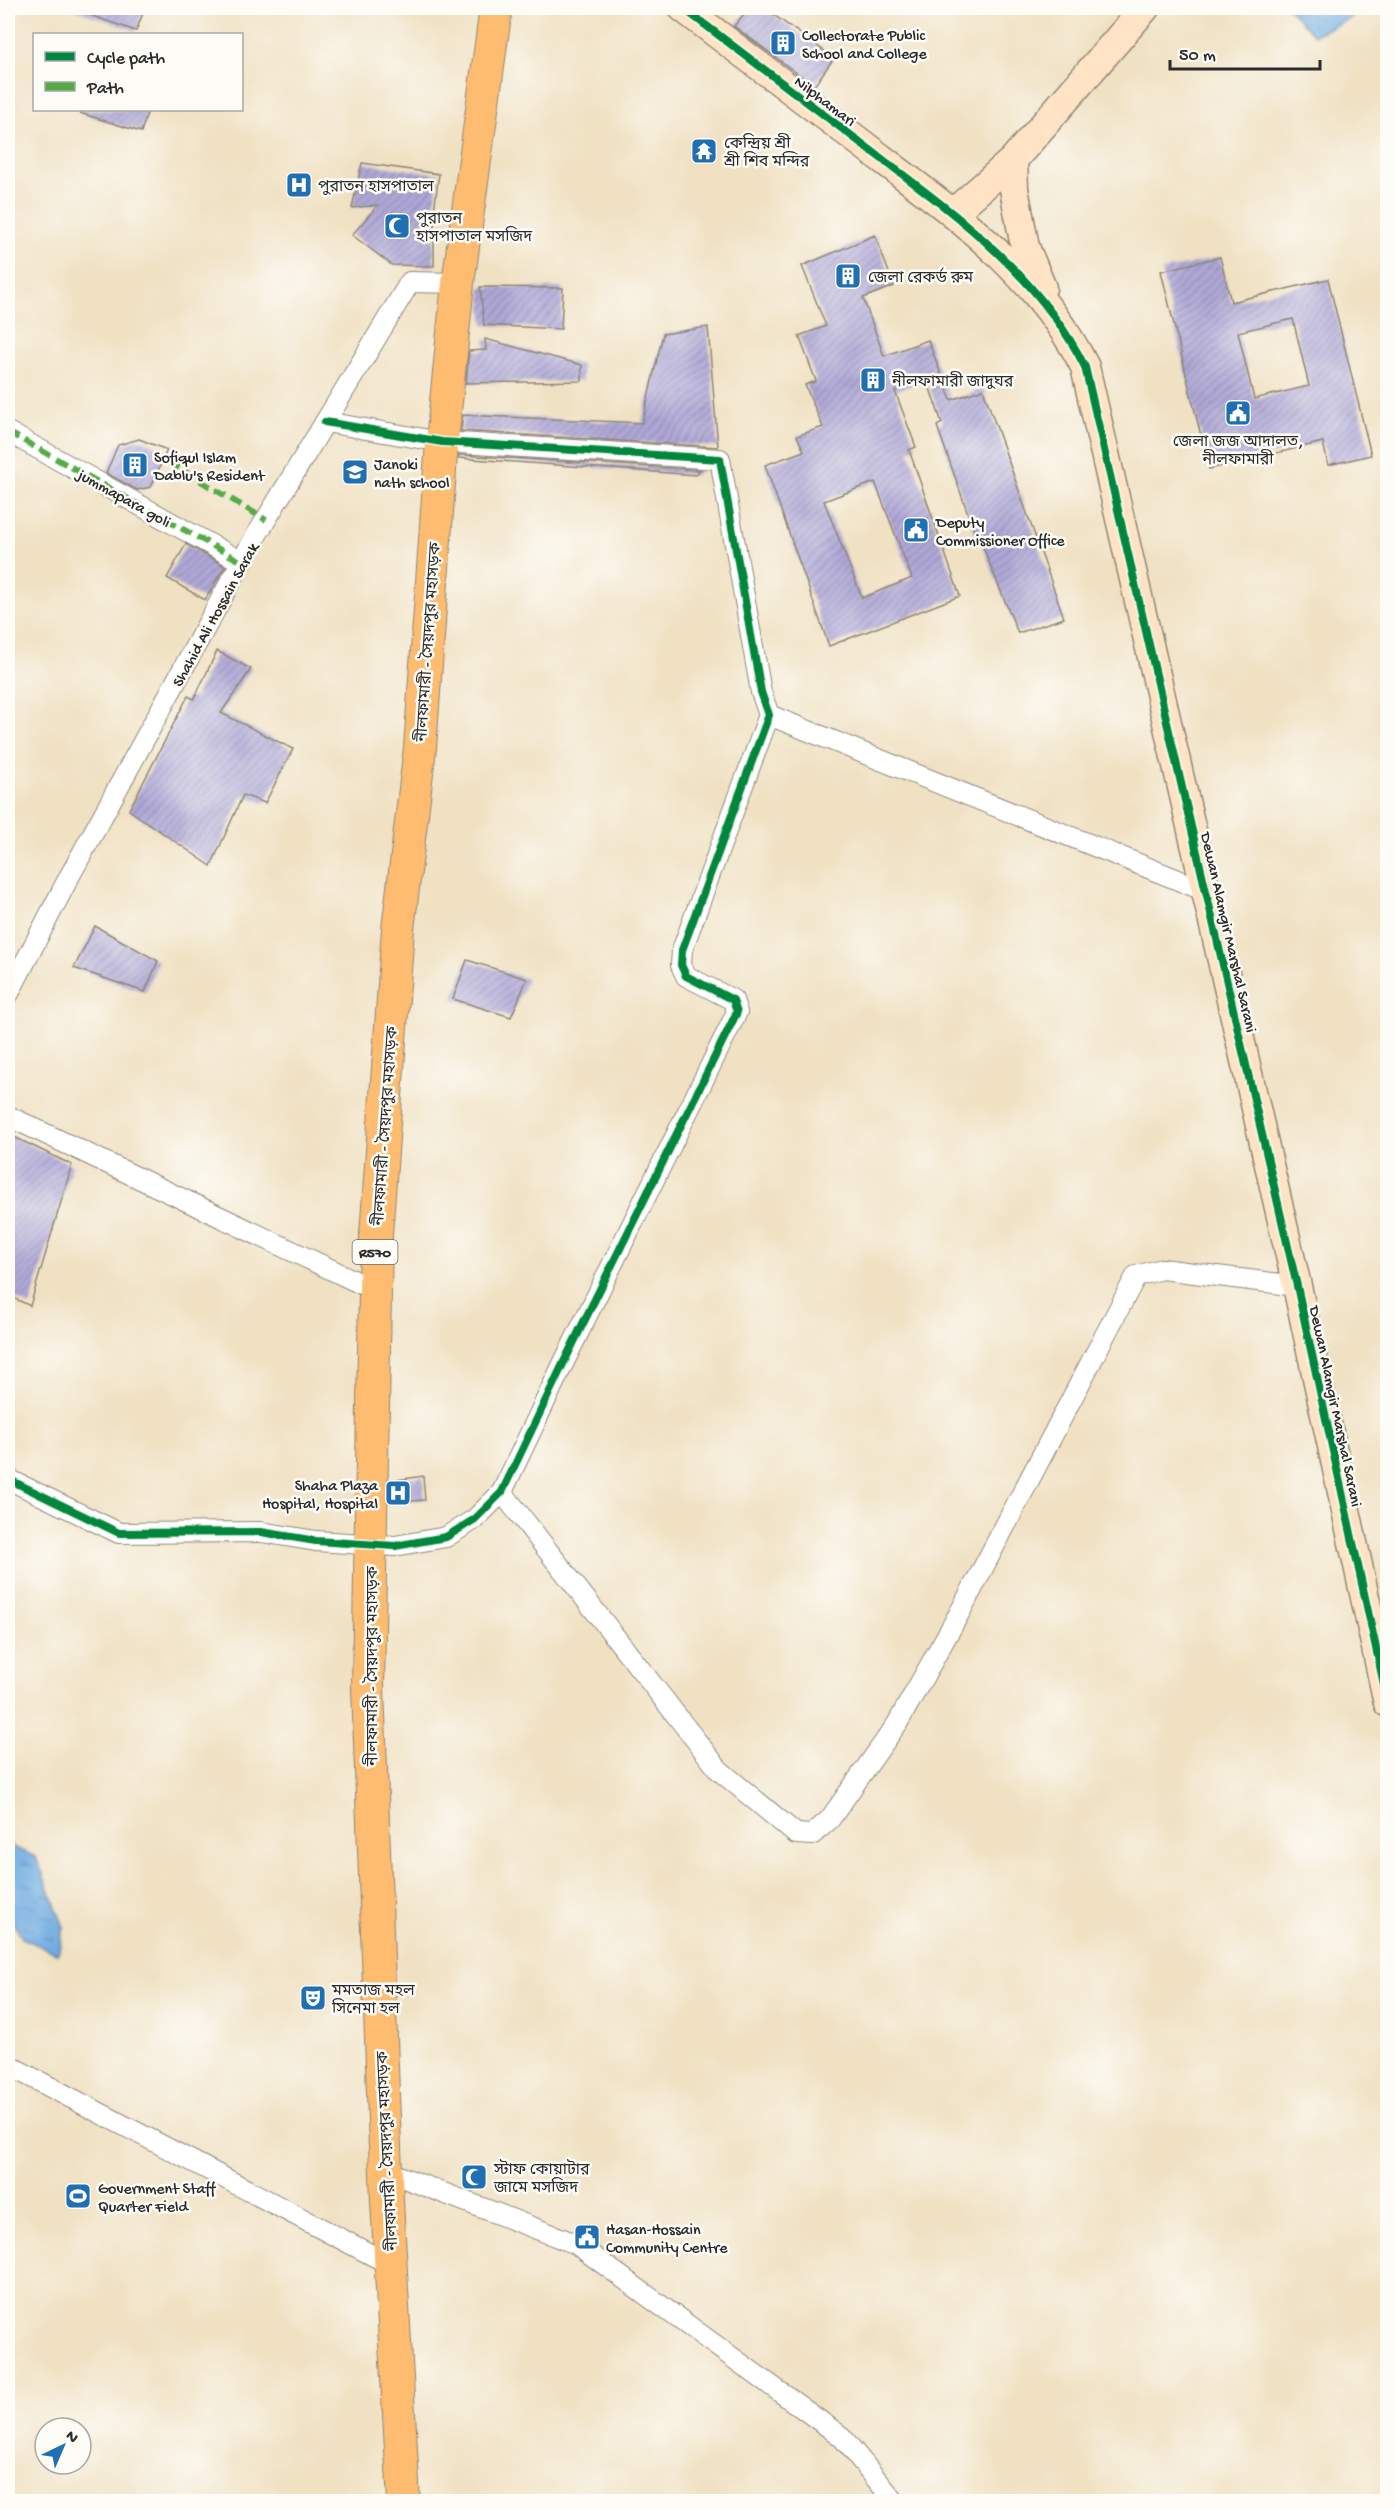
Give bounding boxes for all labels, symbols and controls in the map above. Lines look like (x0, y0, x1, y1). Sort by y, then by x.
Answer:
building icon: Collectorate Public School and College (768, 28, 798, 58)
place label: Collectorate Public School and College (802, 28, 927, 65)
legend (33, 33, 243, 111)
scale bar (1170, 33, 1320, 71)
text: 50 m (1179, 46, 1216, 67)
text: Cycle path (87, 49, 165, 70)
street label: Nilphamari (789, 73, 858, 132)
text: Path (86, 79, 124, 100)
place label: কেন্দ্রিয় শ্রী শ্রী শিব মন্দির (723, 133, 810, 173)
temple icon: কেন্দ্রিয় শ্রী শ্রী শিব মন্দির (689, 136, 719, 166)
hospital icon: পুরাতন হাসপাতাল (284, 170, 314, 200)
place label: পুরাতন হাসপাতাল (318, 179, 434, 198)
mosque icon: পুরাতন হাসপাতাল মসজিদ (382, 211, 412, 241)
place label: পুরাতন হাসপাতাল মসজিদ (415, 211, 533, 248)
building icon: জেলা রেকর্ড রুম (833, 261, 863, 291)
place label: জেলা রেকর্ড রুম (868, 267, 973, 289)
building icon: নীলফামারী জাদুঘর (858, 365, 888, 395)
place label: নীলফামারী জাদুঘর (891, 371, 1014, 393)
public building icon: জেলা জজ আদালত, নীলফামারী (1223, 398, 1253, 428)
place label: জেলা জজ আদালত, নীলফামারী (1173, 434, 1303, 471)
building icon: Sofiqul Islam Dablu's Resident (120, 450, 150, 480)
place label: Sofiqul Islam Dablu's Resident (153, 450, 266, 487)
school or university icon: Janoki nath school (340, 457, 370, 487)
place label: Janoki nath school (374, 457, 449, 494)
street label: jummapara goli (71, 465, 173, 533)
public building icon: Deputy Commissioner Office (901, 515, 931, 545)
place label: Deputy Commissioner Office (935, 515, 1065, 552)
street label: Shahid Ali Hossain Sarak (170, 539, 265, 691)
street label: নীলফামারী - সৈয়দপুর মহাসড়ক (411, 541, 447, 744)
street label: Dewan Alamgir Marshal Sarani (1194, 830, 1259, 1035)
street label: নীলফামারী - সৈয়দপুর মহাসড়ক (368, 1025, 404, 1228)
road number: R570 (352, 1240, 398, 1264)
street label: Dewan Alamgir Marshal Sarani (1303, 1304, 1364, 1509)
place label: Shaha Plaza Hospital, Hospital (262, 1478, 379, 1515)
hospital icon: Shaha Plaza Hospital, Hospital (383, 1478, 413, 1508)
street label: নীলফামারী - সৈয়দপুর মহাসড়ক (362, 1565, 384, 1767)
theatre icon: মমতাজ মহল সিনেমা হল (298, 1983, 328, 2013)
place label: মমতাজ মহল সিনেমা হল (331, 1983, 415, 2020)
street label: নীলফামারী - সৈয়দপুর মহাসড়ক (372, 2049, 404, 2252)
place label: স্টাফ কোয়াটার জামে মসজিদ (493, 2159, 590, 2199)
mosque icon: স্টাফ কোয়াটার জামে মসজিদ (459, 2162, 489, 2192)
sports icon: Government Staff Quarter Field (63, 2181, 93, 2211)
place label: Government Staff Quarter Field (98, 2181, 216, 2218)
public building icon: Hasan-Hossain Community Centre (572, 2222, 602, 2252)
place label: Hasan-Hossain Community Centre (606, 2222, 728, 2259)
north arrow (33, 2416, 93, 2476)
text: N (61, 2427, 82, 2449)

